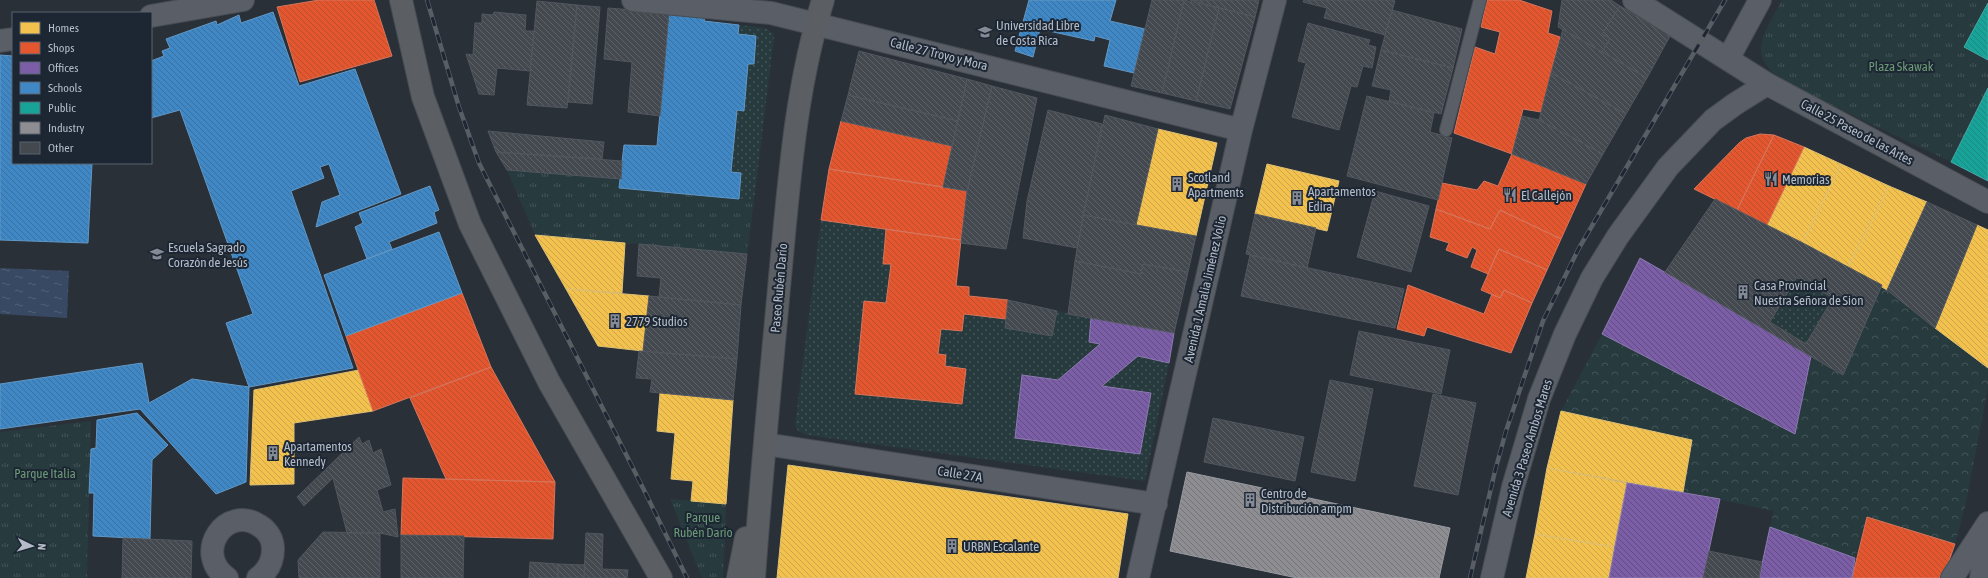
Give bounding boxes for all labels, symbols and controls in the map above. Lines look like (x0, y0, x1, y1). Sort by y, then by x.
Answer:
legend (12, 12, 152, 164)
place label: Universidad Libre de Costa Rica (996, 18, 1080, 48)
text: Homes (48, 21, 79, 35)
school or university icon: Universidad Libre de Costa Rica (977, 24, 993, 40)
street label: Calle 27 Troyo y Mora (889, 35, 989, 73)
text: Shops (48, 41, 74, 55)
park label: Plaza Skawak (1869, 59, 1934, 74)
text: Offices (48, 61, 78, 75)
text: Schools (48, 81, 82, 95)
street label: Calle 25 Paseo de las Artes (1798, 96, 1916, 168)
text: Public (48, 101, 76, 115)
text: Industry (48, 121, 85, 135)
text: Other (48, 141, 74, 155)
place label: Scotland Apartments (1188, 170, 1244, 200)
restaurant icon: Memorias (1763, 171, 1779, 187)
place label: Memorias (1782, 172, 1830, 187)
building icon: Scotland Apartments (1169, 176, 1185, 192)
place label: Apartamentos Edira (1308, 184, 1376, 214)
restaurant icon: El Callejón (1502, 187, 1518, 203)
place label: El Callejón (1521, 188, 1572, 203)
building icon: Apartamentos Edira (1289, 190, 1305, 206)
street label: Avenida 1 Amalia Jiménez Volio (1181, 214, 1229, 364)
place label: Escuela Sagrado Corazón de Jesús (168, 240, 248, 270)
street label: Paseo Rubén Darío (768, 243, 790, 333)
school or university icon: Escuela Sagrado Corazón de Jesús (149, 246, 165, 262)
place label: Casa Provincial Nuestra Señora de Sion (1754, 278, 1863, 308)
building icon: Casa Provincial Nuestra Señora de Sion (1735, 284, 1751, 300)
building icon: 2779 Studios (607, 313, 623, 329)
place label: 2779 Studios (626, 314, 688, 329)
street label: Avenida 3 Paseo Ambos Mares (1499, 377, 1555, 518)
place label: Apartamentos Kennedy (284, 439, 352, 469)
building icon: Apartamentos Kennedy (265, 445, 281, 461)
street label: Calle 27A (937, 463, 984, 485)
park label: Parque Italia (14, 466, 76, 481)
place label: Centro de Distribución ampm (1261, 486, 1352, 516)
building icon: Centro de Distribución ampm (1242, 492, 1258, 508)
park label: Parque Rubén Darío (673, 510, 733, 540)
north arrow (12, 526, 52, 566)
building icon: URBN Escalante (944, 538, 960, 554)
place label: URBN Escalante (963, 539, 1039, 554)
text: N (36, 543, 48, 551)

